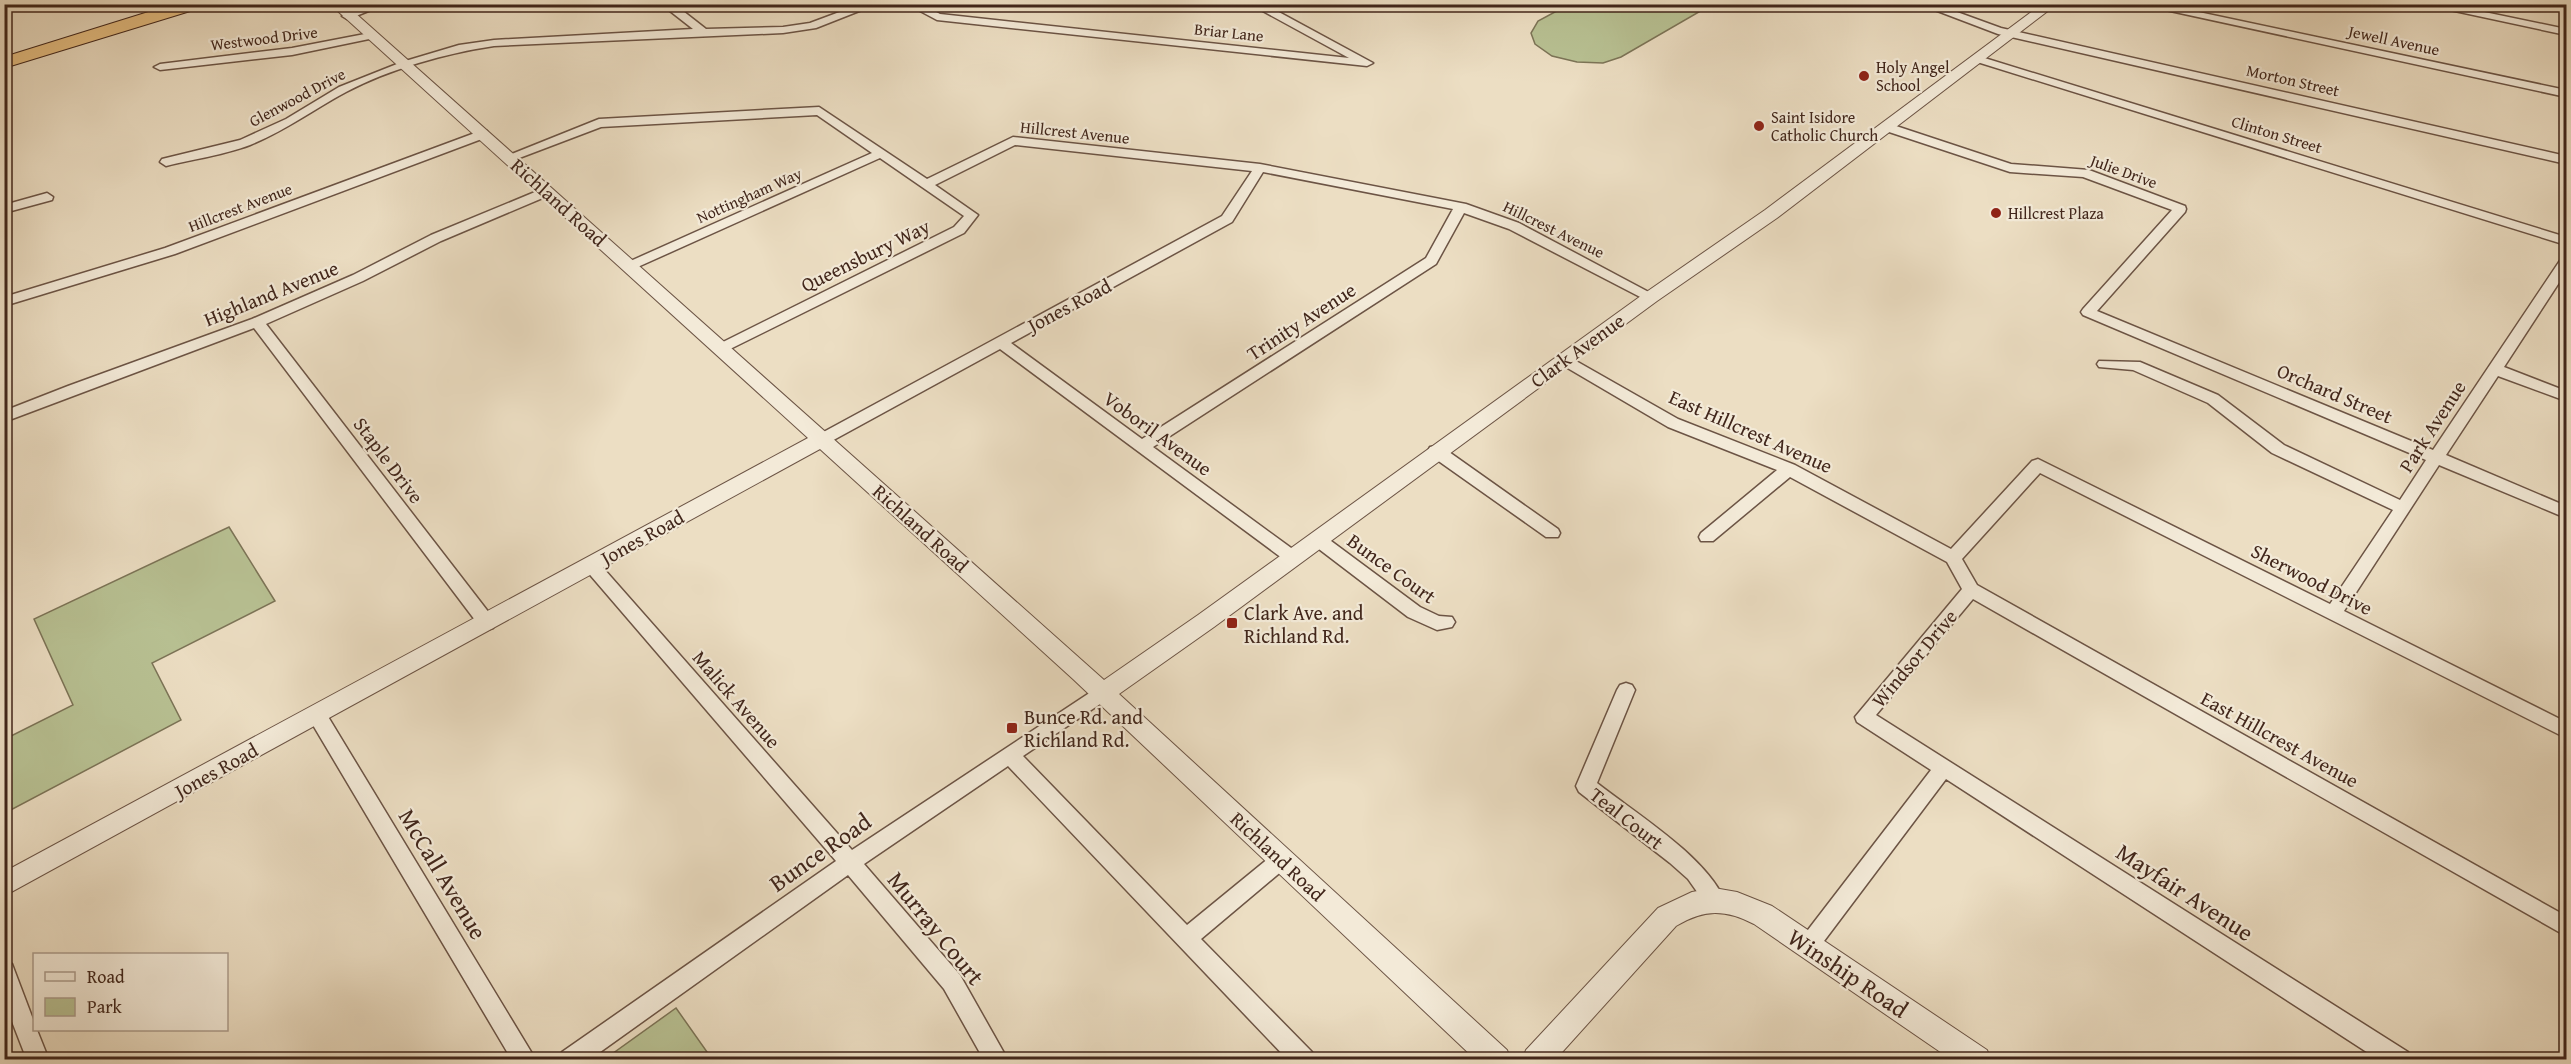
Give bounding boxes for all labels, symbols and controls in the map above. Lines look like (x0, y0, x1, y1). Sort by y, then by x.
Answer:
street label: Briar Lane (1193, 16, 1265, 48)
street label: Jewell Avenue (2344, 18, 2442, 61)
street label: Westwood Drive (209, 20, 319, 56)
place label: Holy Angel School (1876, 55, 1950, 97)
street label: Morton Street (2244, 58, 2342, 102)
street label: Glenwood Drive (245, 62, 349, 132)
marker: Holy Angel School (1857, 69, 1871, 83)
place label: Saint Isidore Catholic Church (1771, 105, 1878, 147)
street label: Clinton Street (2229, 109, 2326, 159)
street label: Hillcrest Avenue (1019, 114, 1131, 150)
marker: Saint Isidore Catholic Church (1752, 119, 1766, 133)
street label: Julie Drive (2085, 147, 2161, 194)
street label: Richland Road (505, 151, 614, 253)
street label: Nottingham Way (692, 161, 806, 229)
street label: Hillcrest Avenue (184, 176, 296, 238)
street label: Hillcrest Avenue (1499, 194, 1609, 264)
place label: Hillcrest Plaza (2008, 201, 2104, 225)
marker: Hillcrest Plaza (1989, 206, 2003, 220)
street label: Queensbury Way (796, 211, 934, 299)
street label: Highland Avenue (199, 253, 343, 333)
street label: Jones Road (1019, 271, 1116, 341)
street label: Trinity Avenue (1241, 275, 1361, 367)
street label: Clark Avenue (1524, 306, 1630, 394)
street label: Orchard Street (2273, 356, 2397, 430)
street label: Park Avenue (2391, 374, 2473, 478)
street label: East Hillcrest Avenue (1665, 382, 1837, 480)
street label: Voboril Avenue (1098, 384, 1218, 482)
street label: Staple Drive (347, 411, 431, 509)
street label: Richland Road (867, 477, 976, 579)
street label: Jones Road (592, 502, 689, 573)
street label: Bunce Court (1342, 526, 1442, 610)
street label: Sherwood Drive (2246, 536, 2378, 622)
place label: Clark Ave. and Richland Rd. (1244, 598, 1364, 650)
street label: Windsor Drive (1864, 603, 1964, 713)
marker: Clark Ave. and Richland Rd. (1225, 616, 1239, 630)
street label: Malick Avenue (686, 644, 788, 754)
street label: East Hillcrest Avenue (2196, 684, 2364, 794)
place label: Bunce Rd. and Richland Rd. (1024, 702, 1143, 754)
marker: Bunce Rd. and Richland Rd. (1005, 721, 1019, 735)
street label: Jones Road (166, 735, 263, 806)
street label: Teal Court (1584, 780, 1670, 856)
street label: McCall Avenue (390, 802, 496, 946)
street label: Bunce Road (762, 804, 878, 900)
street label: Richland Road (1224, 804, 1332, 908)
street label: Mayfair Avenue (2109, 834, 2261, 950)
street label: Murray Court (879, 864, 993, 993)
street label: Winship Road (1781, 920, 1915, 1026)
legend (33, 953, 228, 1031)
text: Road (87, 963, 125, 990)
text: Park (87, 993, 123, 1020)

